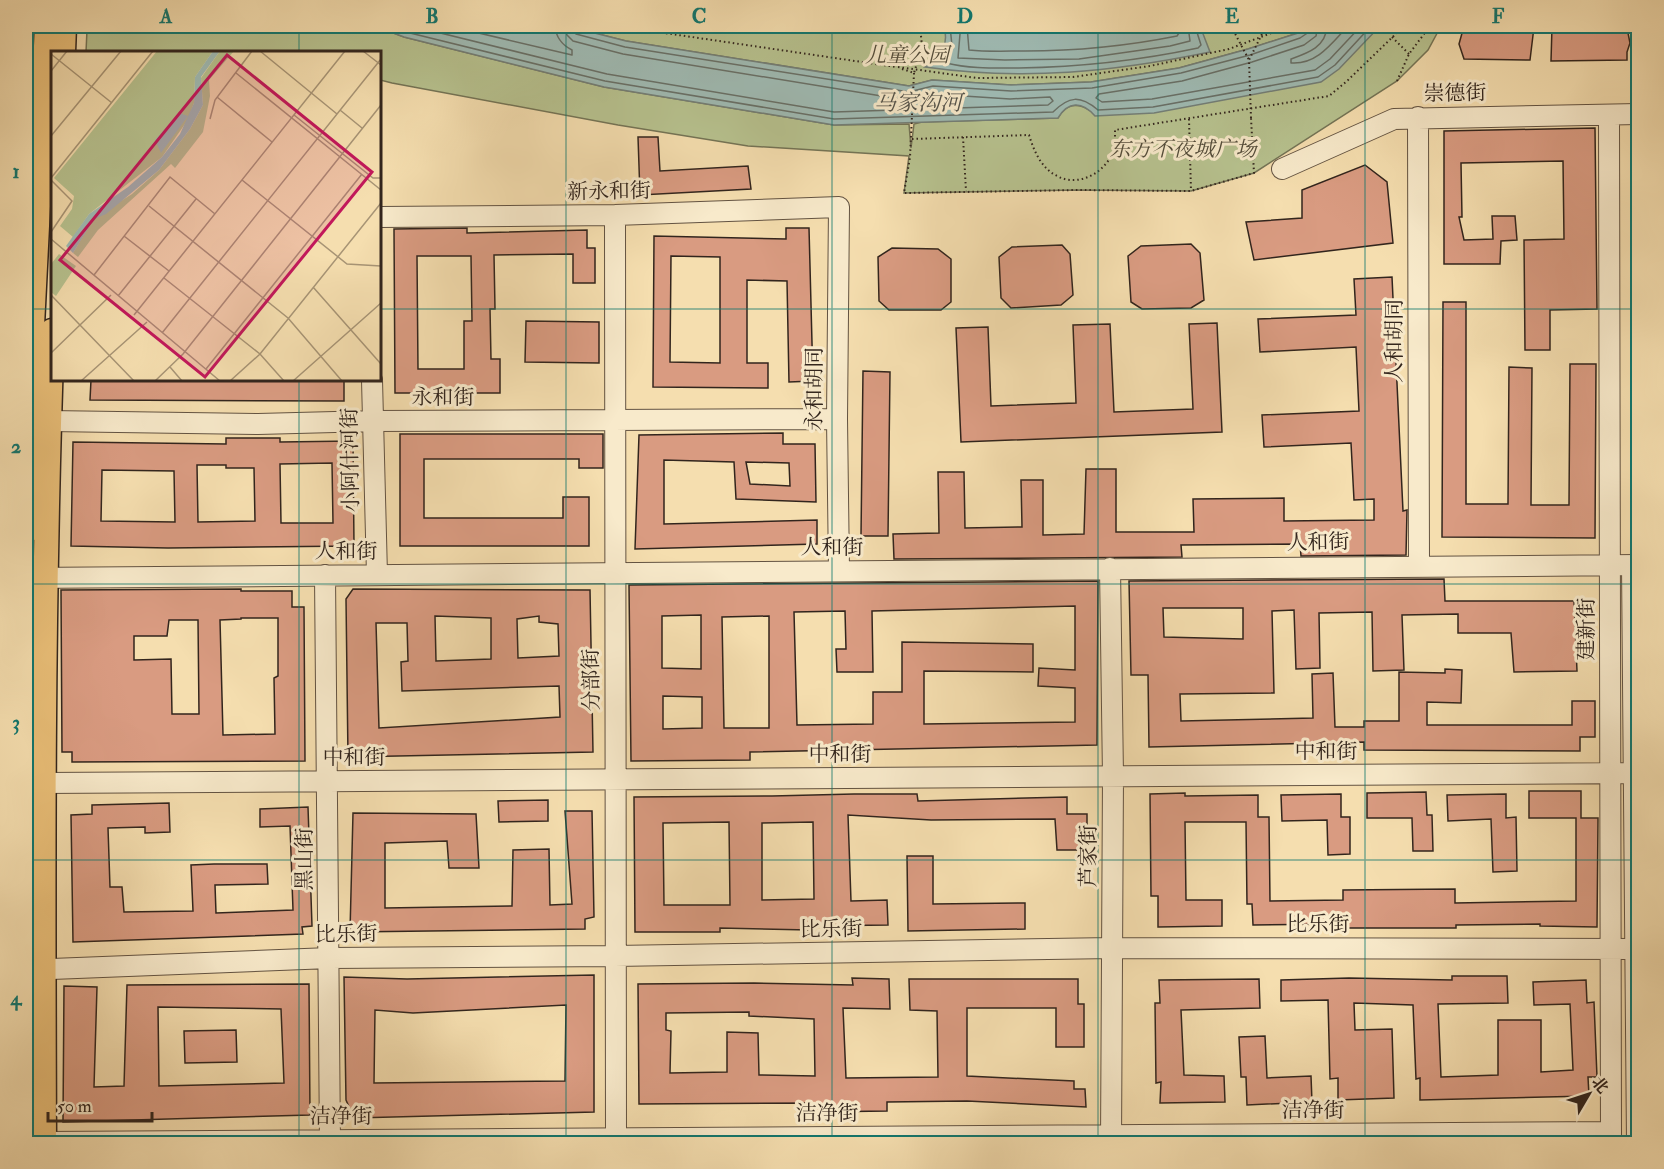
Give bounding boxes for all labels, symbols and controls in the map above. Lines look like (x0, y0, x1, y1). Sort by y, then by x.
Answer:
text: A (159, 4, 173, 29)
text: B (425, 4, 439, 29)
text: C (692, 4, 706, 29)
text: D (957, 4, 973, 29)
text: E (1225, 4, 1240, 29)
text: F (1492, 4, 1505, 29)
park label: 儿童公园 (865, 42, 952, 69)
inset map (51, 51, 381, 381)
street label: 崇德街 (1423, 79, 1487, 108)
water label: 马家沟河 (874, 89, 966, 117)
park label: 东方不夜城广场 (1110, 136, 1258, 163)
text: 1 (12, 159, 20, 184)
street label: 新永和街 (567, 177, 651, 206)
street label: 人和胡同 (1381, 299, 1408, 383)
street label: 永和胡同 (801, 347, 828, 431)
street label: 永和街 (412, 384, 475, 411)
street label: 小阿什河街 (336, 407, 365, 513)
text: 2 (11, 434, 21, 459)
street label: 人和街 (1286, 528, 1350, 557)
street label: 人和街 (801, 534, 864, 561)
street label: 人和街 (315, 538, 378, 565)
street label: 建新街 (1573, 598, 1600, 661)
street label: 分部街 (577, 648, 606, 712)
text: 3 (12, 710, 20, 735)
street label: 中和街 (1295, 738, 1358, 765)
street label: 中和街 (809, 741, 872, 768)
street label: 中和街 (323, 744, 386, 771)
street label: 芦家街 (1075, 825, 1102, 888)
street label: 黑山街 (291, 828, 318, 891)
street label: 比乐街 (1287, 911, 1350, 938)
street label: 比乐街 (799, 915, 863, 944)
street label: 比乐街 (314, 920, 378, 949)
text: 4 (10, 986, 23, 1011)
north arrow (1559, 1064, 1619, 1124)
text: 北 (1587, 1073, 1613, 1098)
scale bar (48, 1085, 152, 1123)
text: 50 m (57, 1095, 92, 1118)
street label: 洁净街 (1282, 1097, 1345, 1124)
street label: 洁净街 (796, 1100, 859, 1127)
street label: 洁净街 (310, 1103, 373, 1130)

